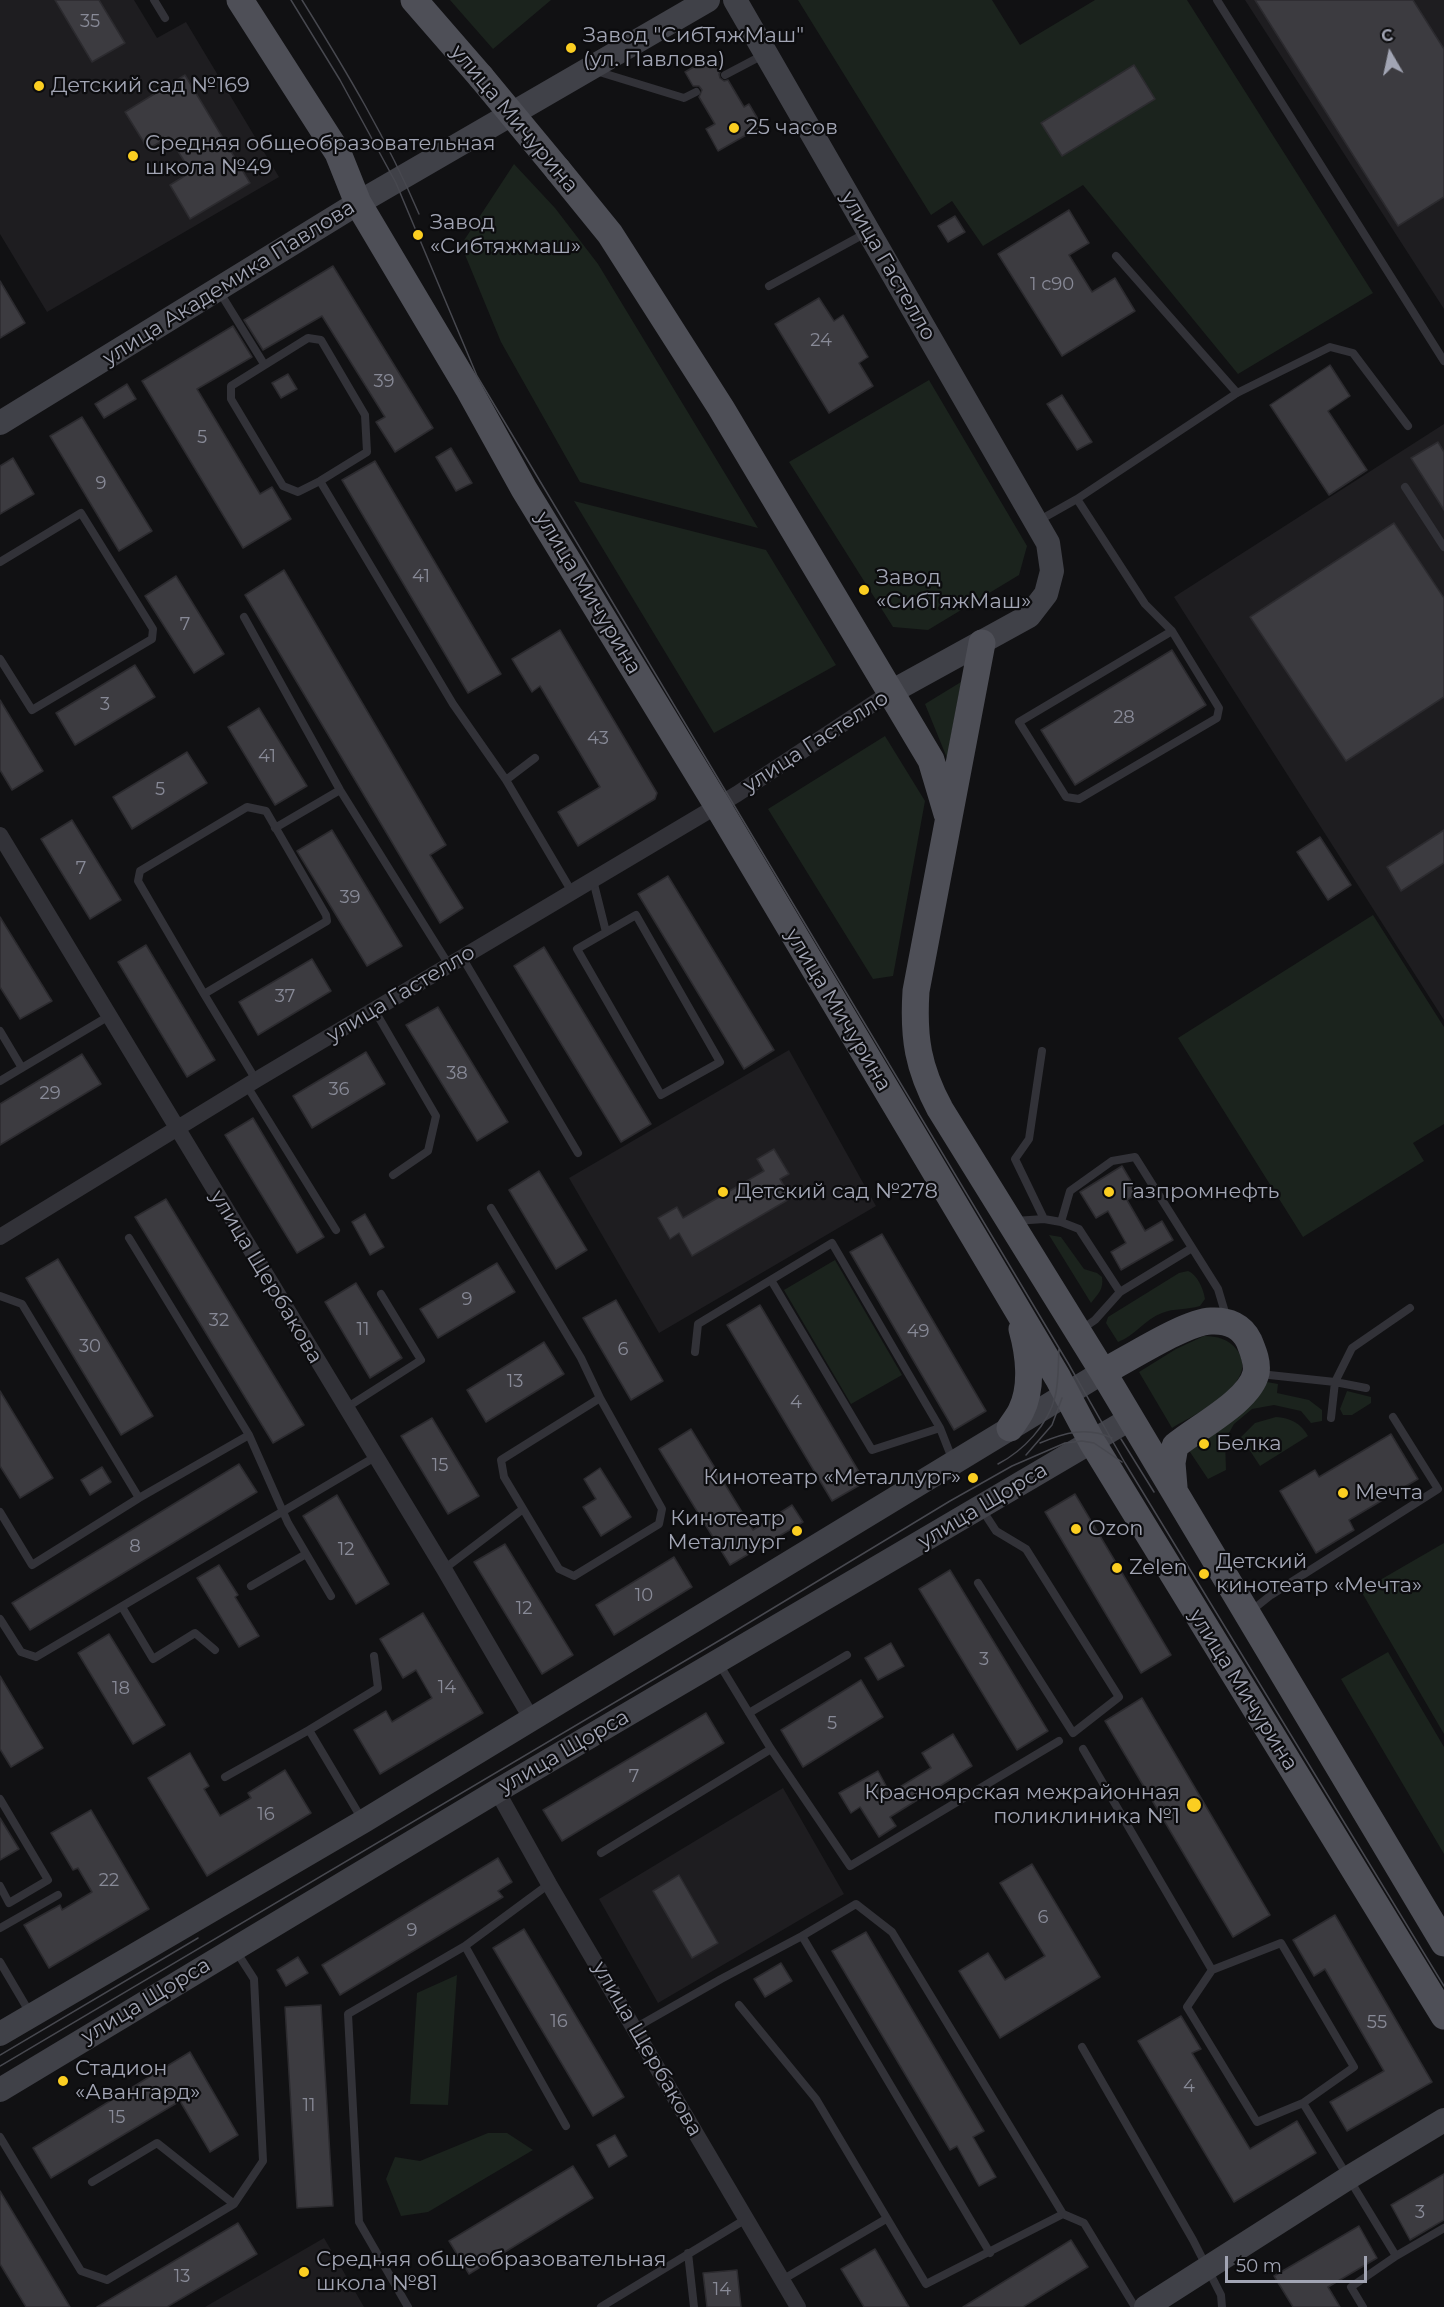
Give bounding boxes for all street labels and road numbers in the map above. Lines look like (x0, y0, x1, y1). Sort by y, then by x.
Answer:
street label: улица Мичурина (445, 40, 583, 198)
street label: улица Гастелло (835, 187, 941, 345)
street label: улица Академика Павлова (98, 195, 360, 371)
street label: улица Мичурина (529, 507, 647, 679)
street label: улица Гастелло (739, 686, 893, 798)
street label: улица Мичурина (779, 924, 897, 1096)
street label: улица Гастелло (322, 940, 480, 1048)
street label: улица Щербакова (204, 1186, 328, 1368)
street label: улица Щорса (914, 1458, 1052, 1554)
street label: улица Мичурина (1183, 1605, 1303, 1775)
street label: улица Щорса (494, 1705, 634, 1799)
street label: улица Щорса (77, 1953, 215, 2049)
street label: улица Щербакова (587, 1957, 707, 2141)

